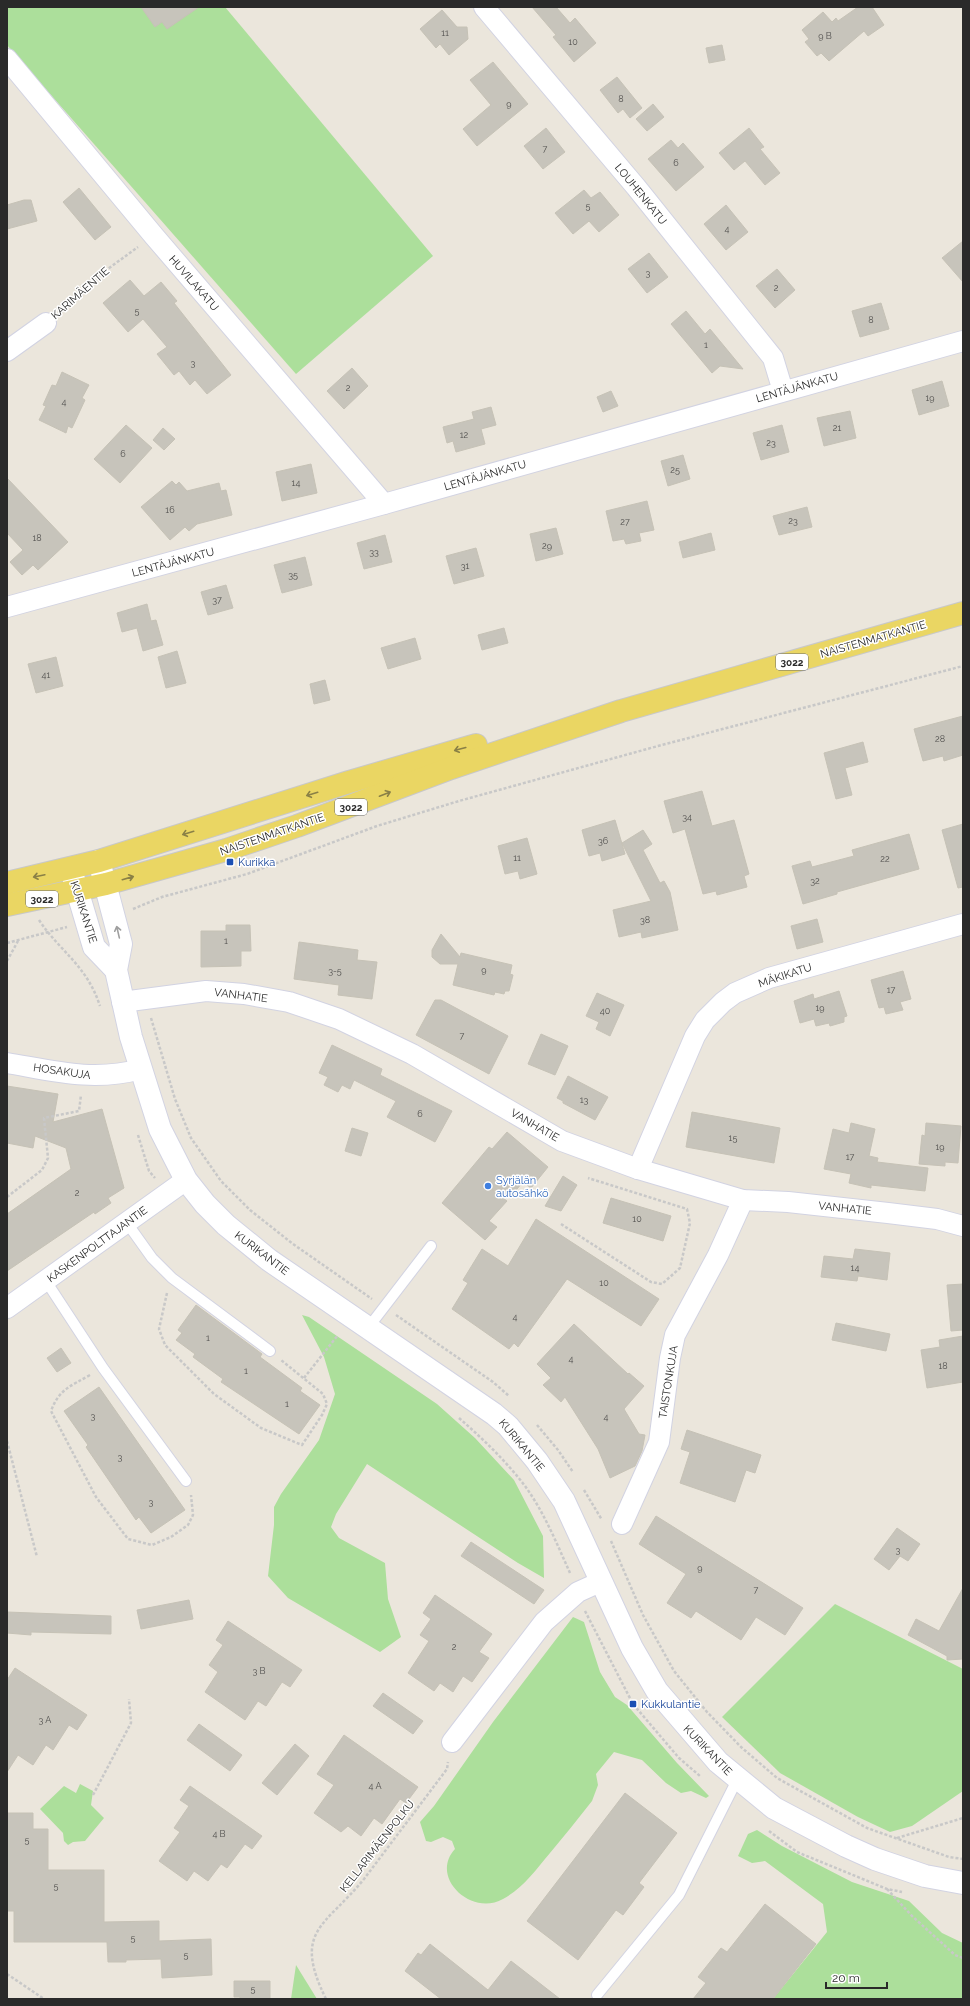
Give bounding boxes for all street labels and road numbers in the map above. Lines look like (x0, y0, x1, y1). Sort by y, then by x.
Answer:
street label: LOUHENKATU (612, 161, 669, 227)
street label: HUVILAKATU (166, 253, 221, 314)
street label: KARIMÄENTIE (49, 264, 112, 322)
street label: LENTÄJÄNKATU (755, 370, 840, 405)
street label: LENTÄJÄNKATU (443, 458, 528, 493)
street label: LENTÄJÄNKATU (130, 545, 216, 580)
street label: NAISTENMATKANTIE (819, 618, 928, 661)
road number: 3022 (776, 654, 808, 670)
road number: 3022 (335, 799, 367, 815)
street label: NAISTENMATKANTIE (218, 810, 326, 858)
street label: KURIKANTIE (67, 880, 100, 945)
road number: 3022 (26, 891, 58, 907)
street label: MÄKIKATU (757, 961, 814, 990)
street label: VANHATIE (213, 986, 269, 1005)
street label: HOSAKUJA (32, 1061, 92, 1082)
street label: VANHATIE (508, 1106, 562, 1145)
street label: VANHATIE (818, 1199, 873, 1218)
street label: KASKENPOLTTAJANTIE (45, 1203, 150, 1285)
street label: KURIKANTIE (232, 1229, 292, 1278)
street label: TAISTONKUJA (656, 1344, 681, 1419)
street label: KURIKANTIE (496, 1416, 547, 1474)
street label: KURIKANTIE (681, 1723, 735, 1778)
street label: KELLARIMÄENPOLKU (337, 1798, 417, 1895)

